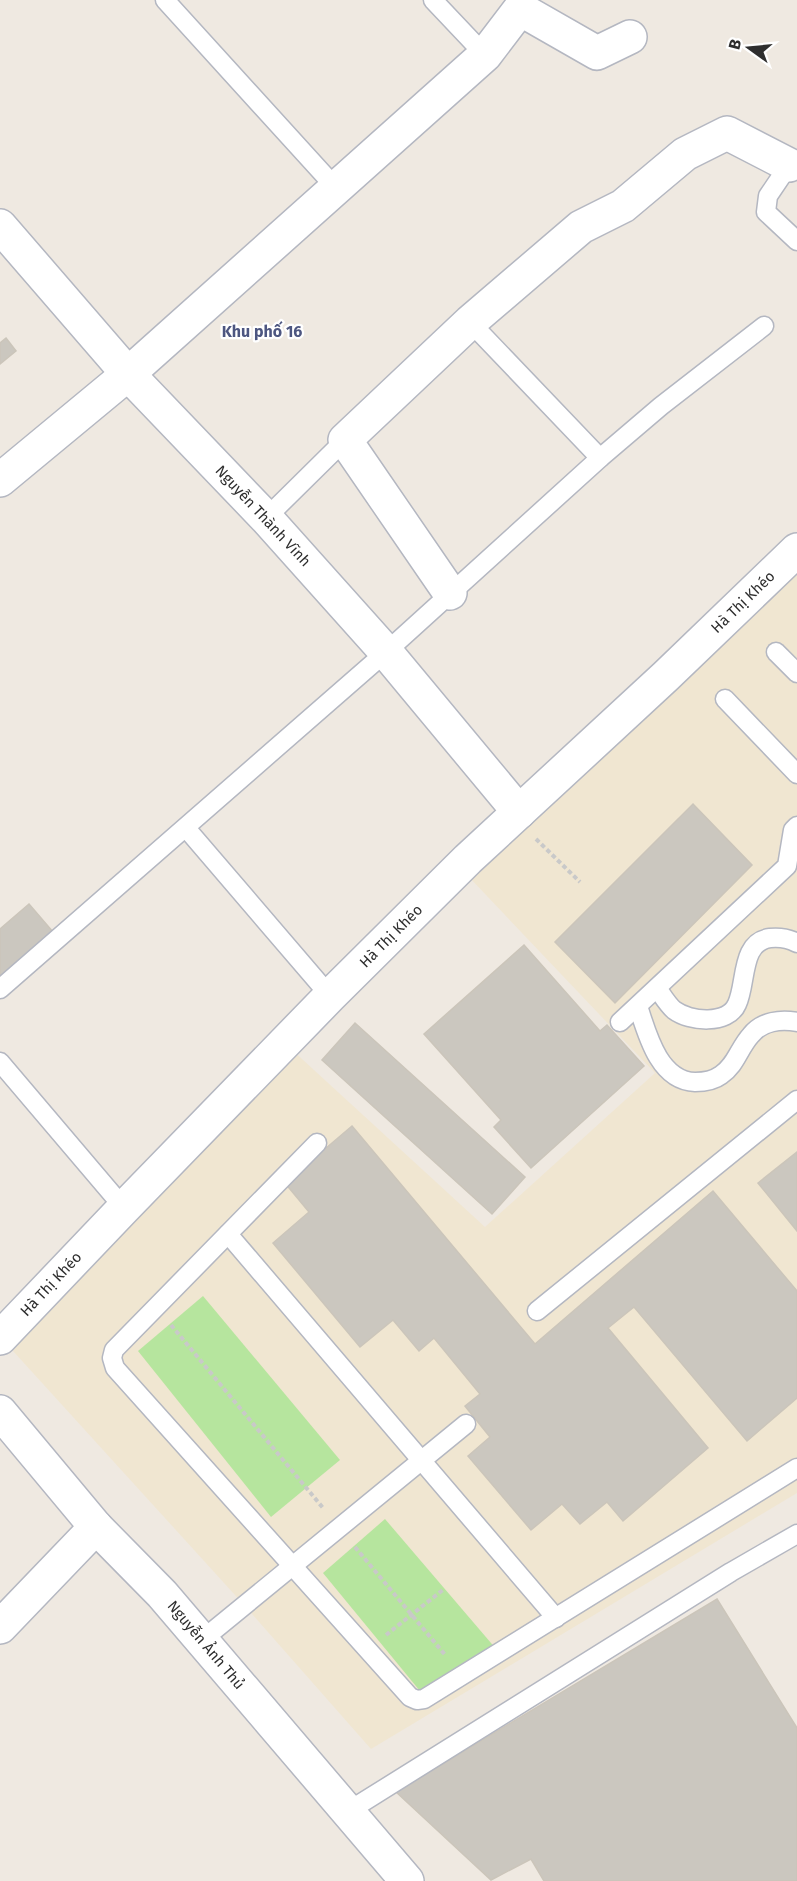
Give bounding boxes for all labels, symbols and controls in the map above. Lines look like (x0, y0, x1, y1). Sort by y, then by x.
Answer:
north arrow (719, 18, 779, 78)
text: B (725, 37, 745, 51)
district label: Khu phố 16 (222, 321, 302, 341)
street label: Nguyễn Thành Vĩnh (212, 462, 314, 570)
street label: Hà Thị Khéo (707, 567, 779, 637)
street label: Hà Thị Khéo (356, 901, 426, 971)
street label: Hà Thị Khéo (17, 1248, 85, 1320)
street label: Nguyễn Ảnh Thủ (164, 1596, 249, 1693)

